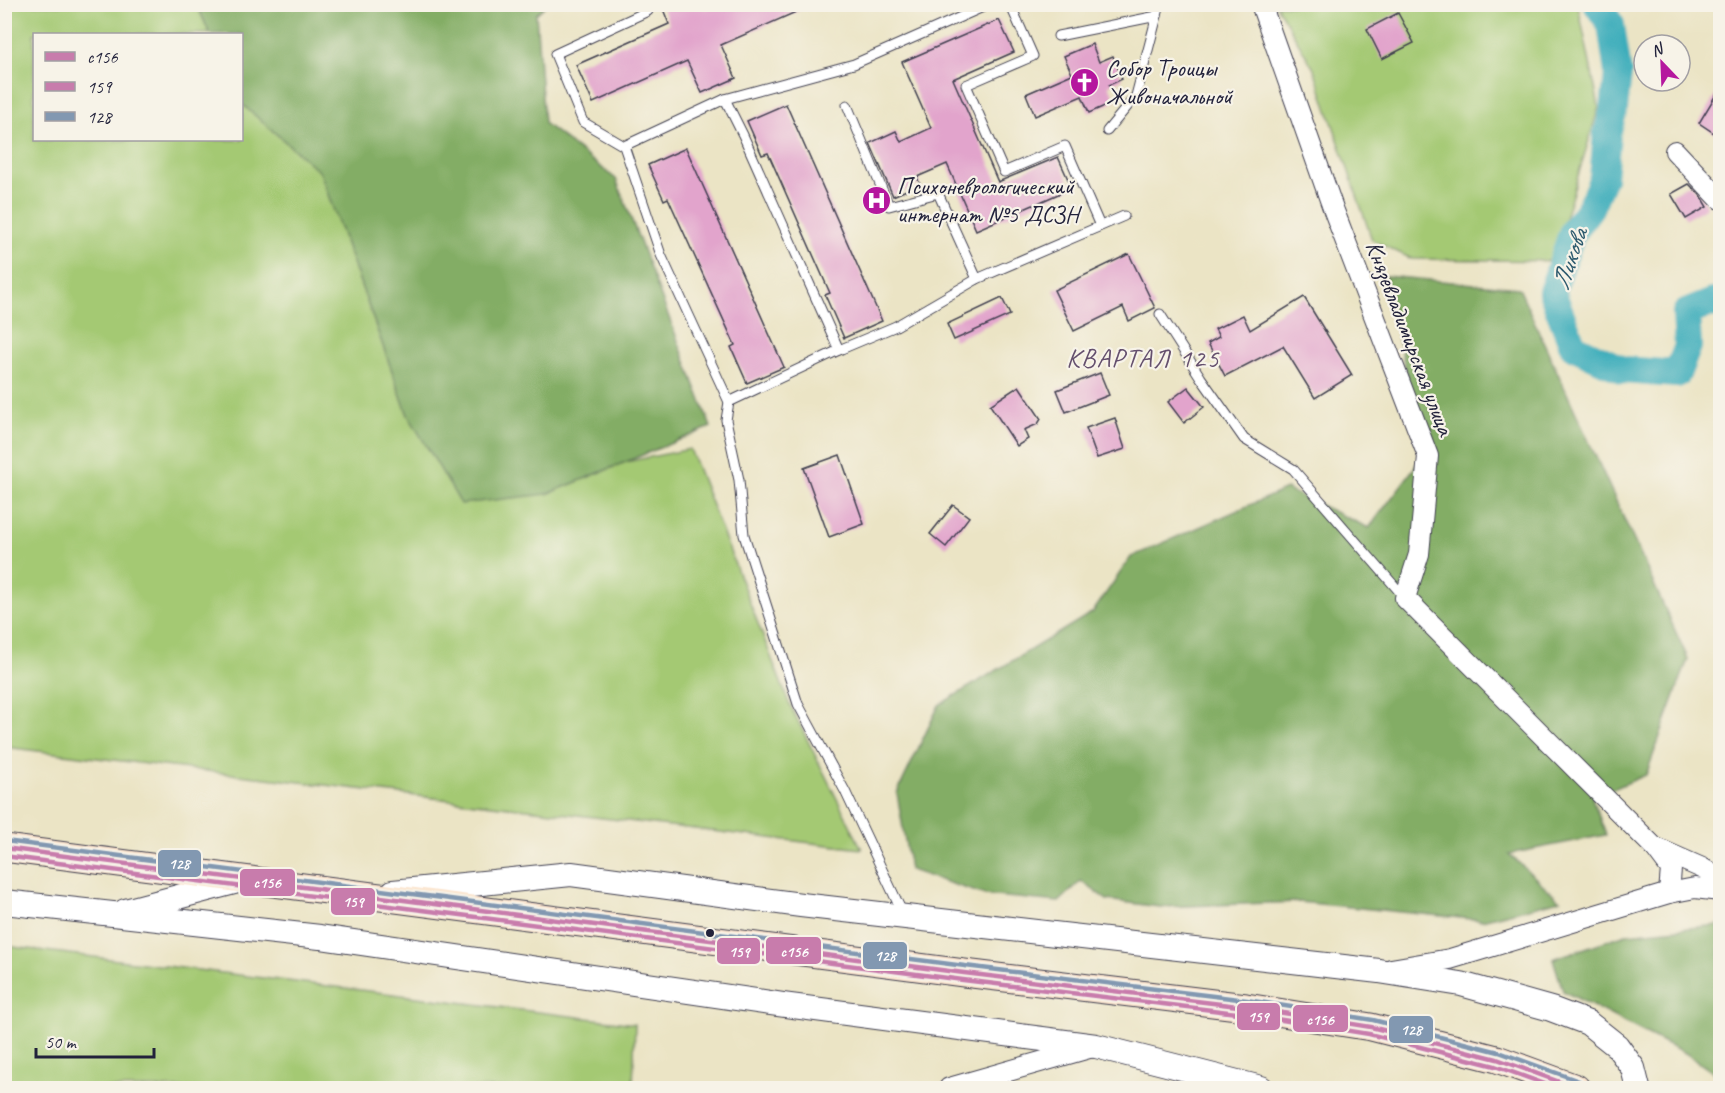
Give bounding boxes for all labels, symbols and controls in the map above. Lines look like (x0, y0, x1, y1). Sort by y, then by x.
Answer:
legend (33, 33, 243, 141)
north arrow (1632, 33, 1692, 93)
text: N (1648, 38, 1668, 61)
text: с156 (87, 46, 119, 68)
place label: Собор Троицы Живоначальной (1106, 53, 1234, 111)
church icon: Собор Троицы Живоначальной (1069, 66, 1101, 98)
text: 159 (87, 76, 113, 98)
text: 128 (87, 106, 113, 128)
place label: Психоневрологический интернат №5 ДСЗН (897, 171, 1083, 229)
hospital icon: Психоневрологический интернат №5 ДСЗН (860, 184, 892, 216)
water label: Ликова (1544, 221, 1596, 294)
street label: Князевладимирская улица (1359, 237, 1461, 441)
district label: КВАРТАЛ 125 (1066, 341, 1220, 375)
line badge: 128 (157, 849, 202, 878)
text: 128 (168, 854, 192, 874)
line badge: с156 (239, 868, 296, 897)
text: с156 (253, 873, 282, 893)
line badge: 159 (330, 887, 376, 916)
text: 159 (342, 892, 366, 912)
unlabelled marker (704, 927, 716, 939)
line badge: с156 (765, 936, 822, 965)
line badge: 159 (716, 937, 761, 965)
line badge: 128 (862, 941, 908, 970)
text: 159 (728, 942, 752, 962)
text: с156 (780, 942, 809, 962)
text: 128 (874, 946, 898, 966)
line badge: 159 (1236, 1002, 1281, 1031)
line badge: с156 (1292, 1004, 1349, 1033)
text: 159 (1247, 1007, 1271, 1027)
text: с156 (1306, 1010, 1335, 1030)
line badge: 128 (1388, 1015, 1434, 1044)
text: 128 (1400, 1020, 1424, 1040)
scale bar (36, 1021, 154, 1059)
text: 50 m (45, 1031, 78, 1053)

